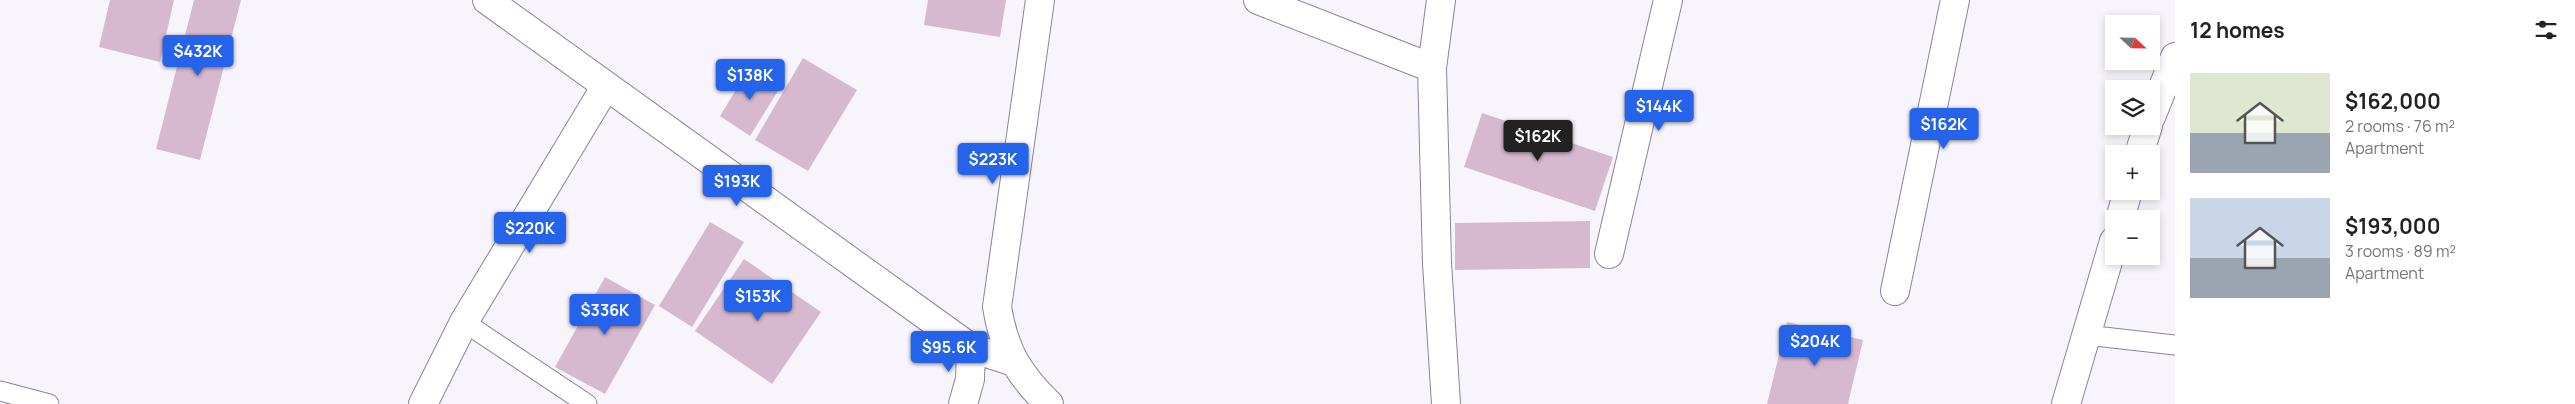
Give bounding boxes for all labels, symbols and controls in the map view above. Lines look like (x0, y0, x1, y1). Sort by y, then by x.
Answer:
north arrow (2105, 15, 2160, 70)
map controls (2105, 15, 2160, 265)
text: 12 homes (2190, 16, 2285, 44)
icon: filters (2532, 16, 2560, 44)
pin: $432K (163, 34, 233, 77)
text: $432K (174, 40, 222, 62)
pin: $138K (715, 58, 785, 101)
text: $138K (727, 64, 773, 86)
button: layers (2105, 80, 2160, 135)
text: $162,000 (2345, 87, 2441, 115)
pin: $144K (1624, 90, 1694, 132)
icon: home (2230, 93, 2290, 153)
text: $144K (1636, 95, 1682, 117)
pin: $162K (1909, 108, 1979, 150)
text: $162K (1921, 113, 1967, 135)
text: 2 rooms · 76 m² (2345, 115, 2455, 137)
pin: $162K (1503, 120, 1573, 162)
text: $162K (1515, 125, 1561, 147)
text: Apartment (2345, 137, 2424, 159)
pin: $223K (958, 142, 1028, 185)
button: + (2105, 145, 2160, 200)
text: $223K (969, 148, 1017, 170)
pin: $193K (702, 164, 772, 207)
text: $193K (714, 170, 760, 192)
button: − (2105, 210, 2160, 265)
pin: $220K (495, 212, 565, 254)
text: $193,000 (2345, 212, 2440, 240)
text: $220K (505, 217, 555, 239)
icon: home (2230, 218, 2290, 278)
text: 3 rooms · 89 m² (2345, 240, 2456, 262)
text: Apartment (2345, 262, 2424, 284)
pin: $153K (723, 280, 793, 322)
text: $153K (735, 285, 781, 307)
pin: $336K (570, 294, 640, 336)
text: $336K (581, 299, 629, 321)
pin: $204K (1780, 324, 1850, 367)
pin: $95.6K (908, 330, 990, 373)
text: $204K (1790, 330, 1840, 352)
text: $95.6K (922, 336, 976, 358)

